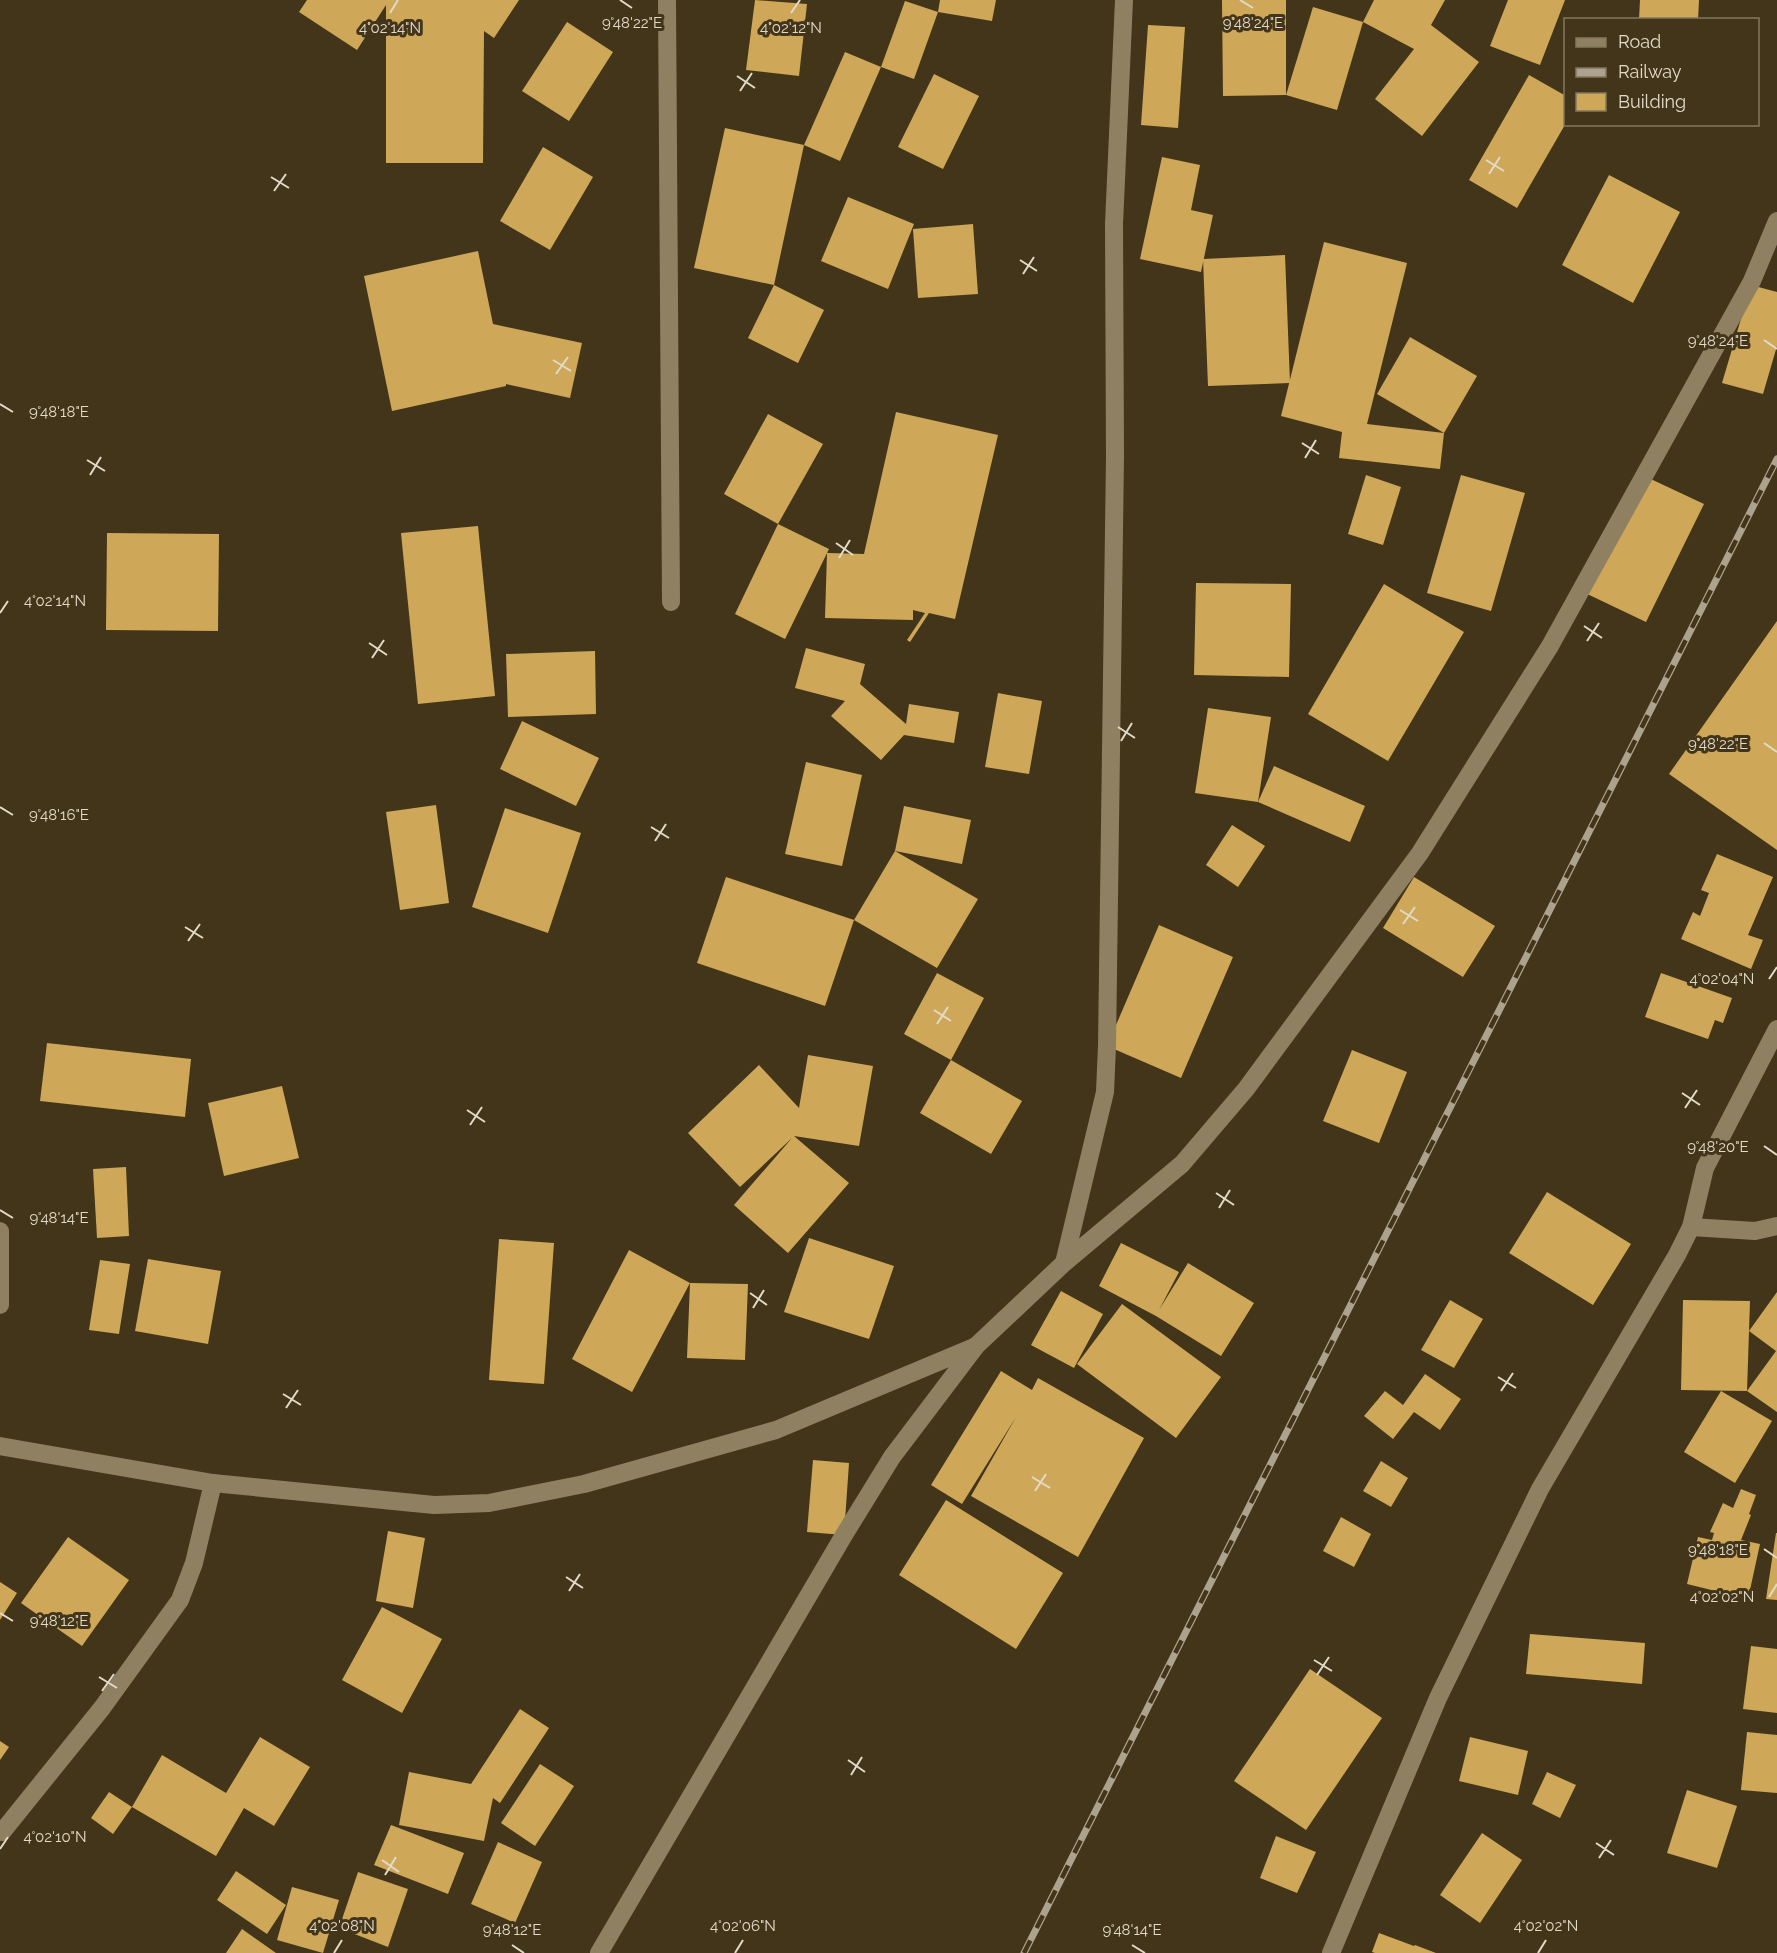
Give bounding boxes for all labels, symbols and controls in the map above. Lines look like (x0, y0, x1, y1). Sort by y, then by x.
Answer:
text: 9°48'22"E (602, 14, 662, 32)
text: 9°48'24"E (1223, 14, 1283, 32)
legend (1564, 18, 1759, 126)
text: 4°02'14"N (359, 19, 421, 37)
text: 4°02'12"N (760, 19, 822, 37)
text: Road (1618, 31, 1661, 52)
text: Railway (1618, 61, 1682, 82)
text: Building (1618, 91, 1686, 112)
text: 9°48'24"E (1688, 332, 1748, 350)
text: 9°48'18"E (29, 403, 89, 421)
text: 4°02'14"N (24, 592, 86, 610)
text: 9°48'22"E (1688, 735, 1748, 753)
text: 9°48'16"E (29, 806, 89, 824)
text: 4°02'04"N (1690, 970, 1754, 988)
text: 9°48'20"E (1687, 1138, 1749, 1156)
text: 9°48'14"E (29, 1209, 89, 1227)
text: 9°48'18"E (1688, 1541, 1748, 1559)
text: 4°02'02"N (1690, 1588, 1754, 1606)
text: 9°48'12"E (30, 1612, 88, 1630)
text: 4°02'10"N (23, 1828, 87, 1846)
text: 4°02'08"N (309, 1917, 375, 1935)
text: 4°02'06"N (710, 1917, 776, 1935)
text: 4°02'02"N (1514, 1917, 1578, 1935)
text: 9°48'12"E (483, 1921, 541, 1939)
text: 9°48'14"E (1102, 1921, 1162, 1939)

